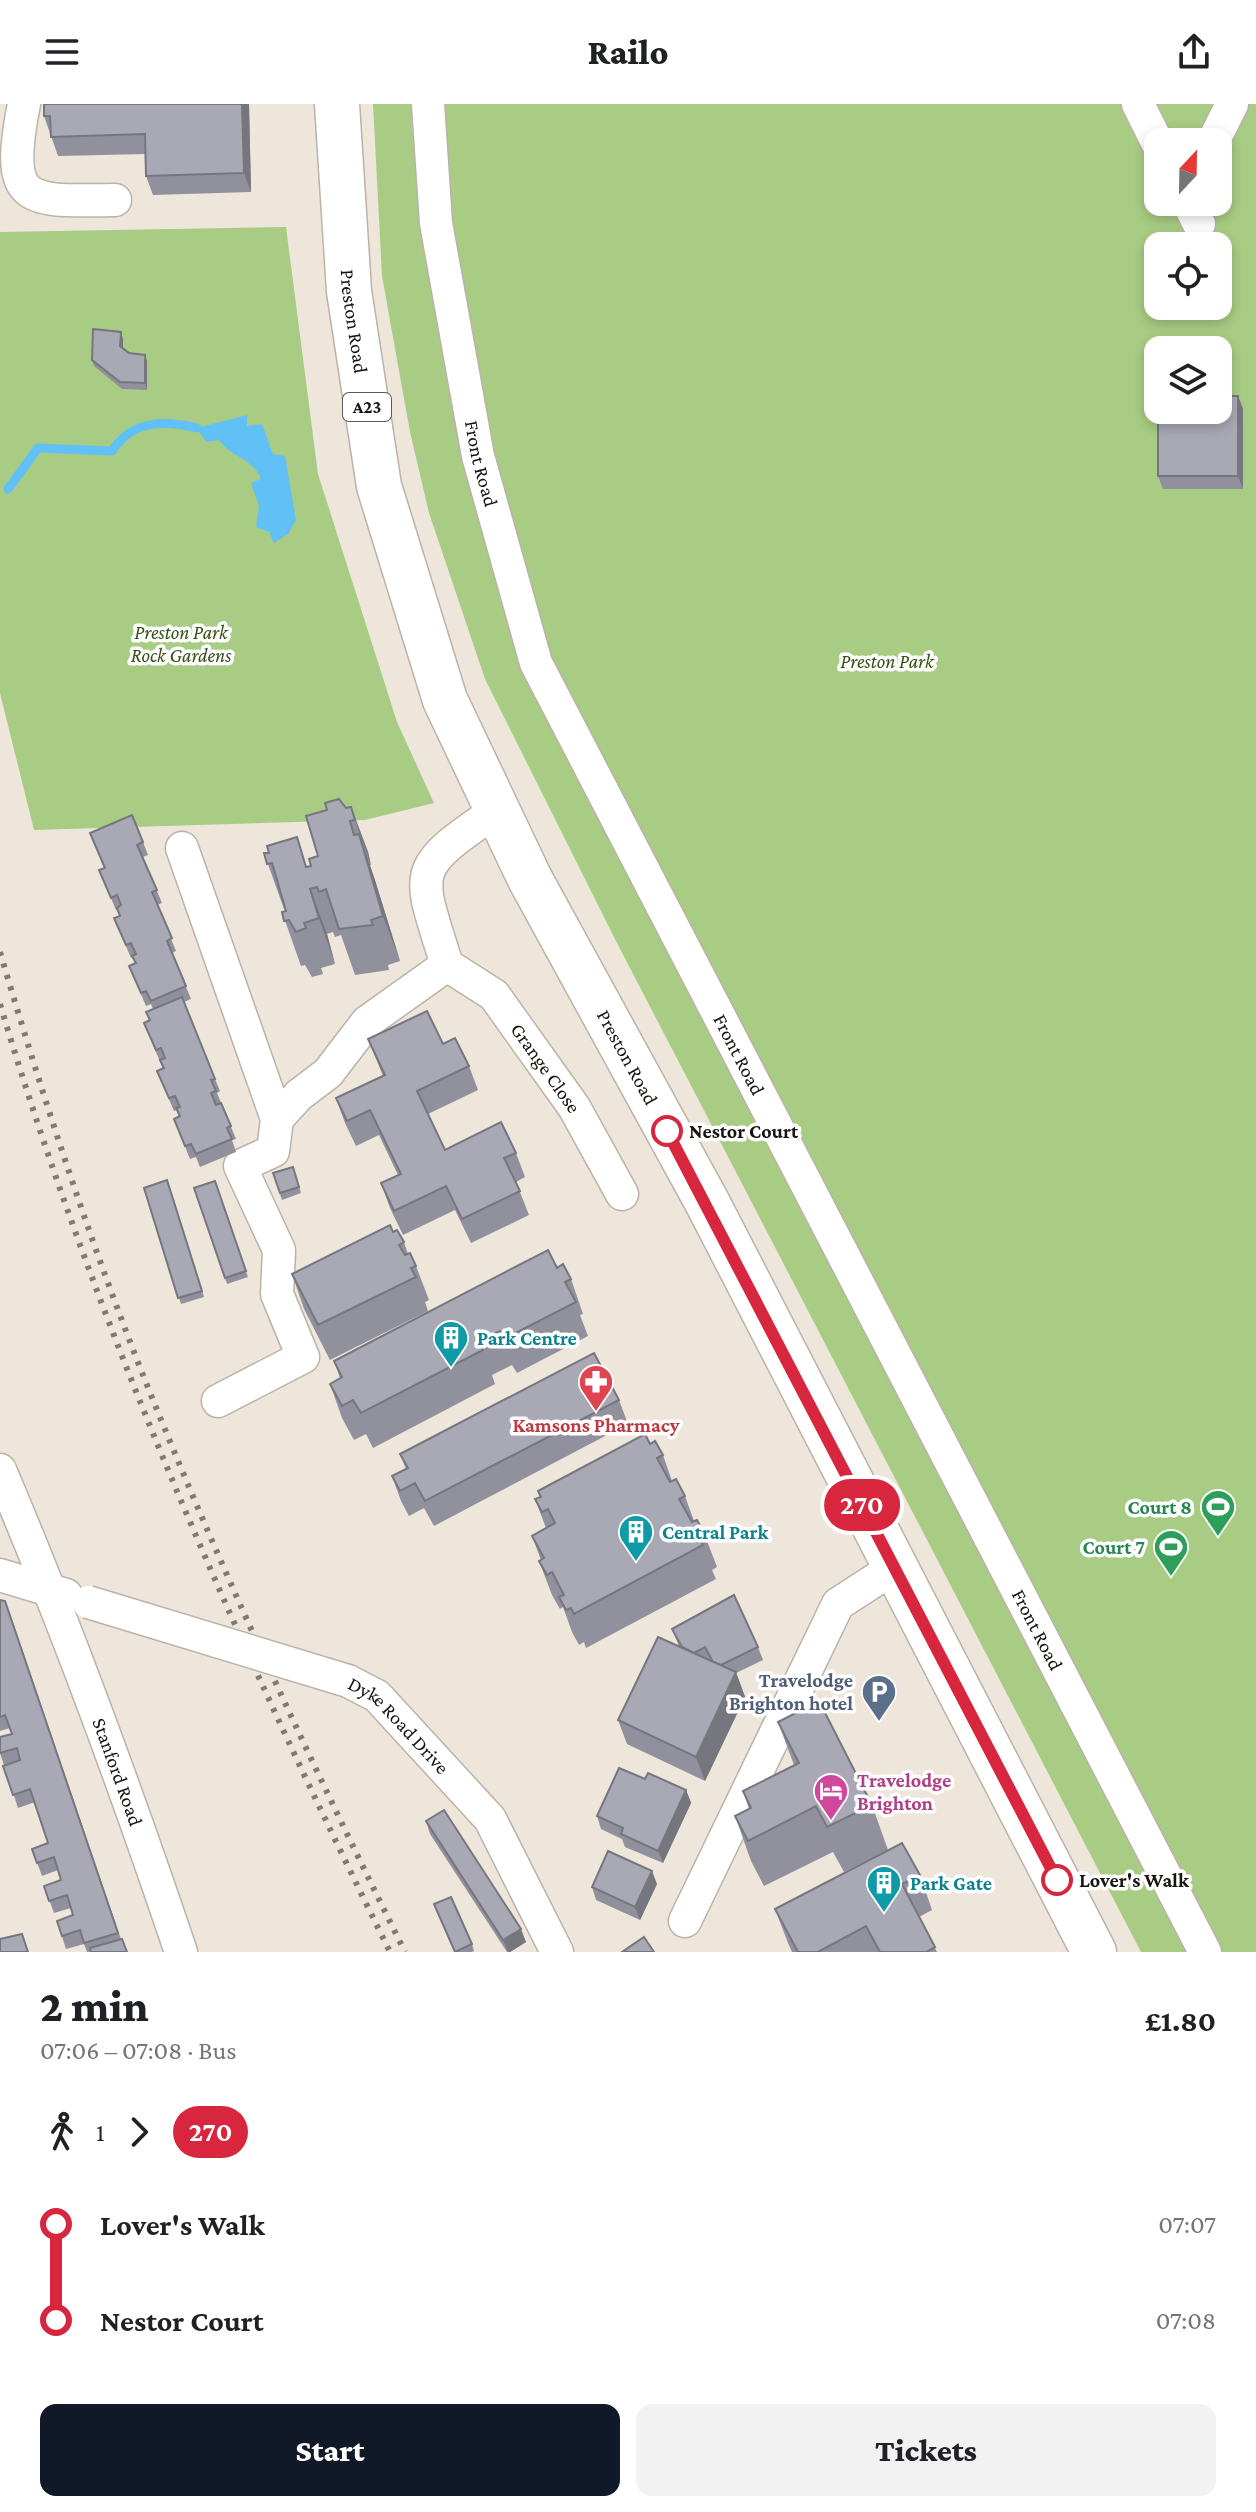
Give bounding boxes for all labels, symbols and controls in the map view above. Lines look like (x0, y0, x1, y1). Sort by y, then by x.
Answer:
icon: menu (40, 30, 84, 74)
icon: share (1172, 30, 1216, 74)
text: Railo (587, 32, 669, 72)
north arrow (1144, 128, 1232, 216)
map controls (1144, 128, 1232, 424)
button: locate (1144, 232, 1232, 320)
street label: Preston Road (337, 269, 373, 375)
button: layers (1144, 336, 1232, 424)
road number: A23 (343, 393, 391, 421)
street label: Front Road (461, 419, 503, 509)
park label: Preston Park Rock Gardens (131, 621, 232, 666)
park label: Preston Park (840, 650, 935, 672)
street label: Preston Road (593, 1006, 663, 1109)
street label: Front Road (709, 1010, 769, 1099)
street label: Grange Close (507, 1019, 586, 1117)
marker: Nestor Court (652, 1116, 682, 1146)
place label: Nestor Court (689, 1120, 799, 1142)
building icon: Park Centre (432, 1319, 470, 1369)
place label: Park Centre (477, 1327, 577, 1349)
pharmacy icon: Kamsons Pharmacy (577, 1363, 615, 1413)
place label: Kamsons Pharmacy (513, 1414, 680, 1436)
line badge: 270 (816, 1479, 908, 1531)
sports icon: Court 8 (1199, 1488, 1237, 1538)
text: 270 (840, 1489, 884, 1520)
place label: Court 8 (1127, 1496, 1192, 1518)
building icon: Central Park (617, 1513, 655, 1563)
place label: Central Park (662, 1521, 769, 1543)
sports icon: Court 7 (1152, 1528, 1190, 1578)
place label: Court 7 (1082, 1536, 1145, 1558)
street label: Front Road (1008, 1585, 1068, 1674)
place label: Travelodge Brighton hotel (729, 1669, 853, 1714)
street label: Dyke Road Drive (345, 1672, 454, 1778)
parking icon: Travelodge Brighton hotel (860, 1673, 898, 1723)
street label: Stanford Road (88, 1715, 148, 1829)
place label: Travelodge Brighton (857, 1769, 951, 1814)
hotel icon: Travelodge Brighton (812, 1772, 850, 1822)
building icon: Park Gate (865, 1864, 903, 1914)
marker: Lover's Walk (1042, 1865, 1072, 1895)
place label: Lover's Walk (1079, 1869, 1190, 1891)
place label: Park Gate (910, 1872, 992, 1894)
text: 2 min (40, 1982, 149, 2030)
text: £1.80 (1145, 2004, 1216, 2037)
text: 07:06 – 07:08 · Bus (40, 2036, 236, 2065)
icon: walk (40, 2110, 84, 2154)
icon: forward (117, 2110, 161, 2154)
text: 270 (189, 2116, 232, 2147)
text: 1 (96, 2118, 105, 2147)
text: Lover's Walk (100, 2208, 265, 2241)
text: 07:07 (1158, 2210, 1216, 2239)
text: Nestor Court (100, 2304, 264, 2337)
text: 07:08 (1156, 2306, 1216, 2335)
button: Start (40, 2404, 620, 2496)
button: Tickets (636, 2404, 1216, 2496)

